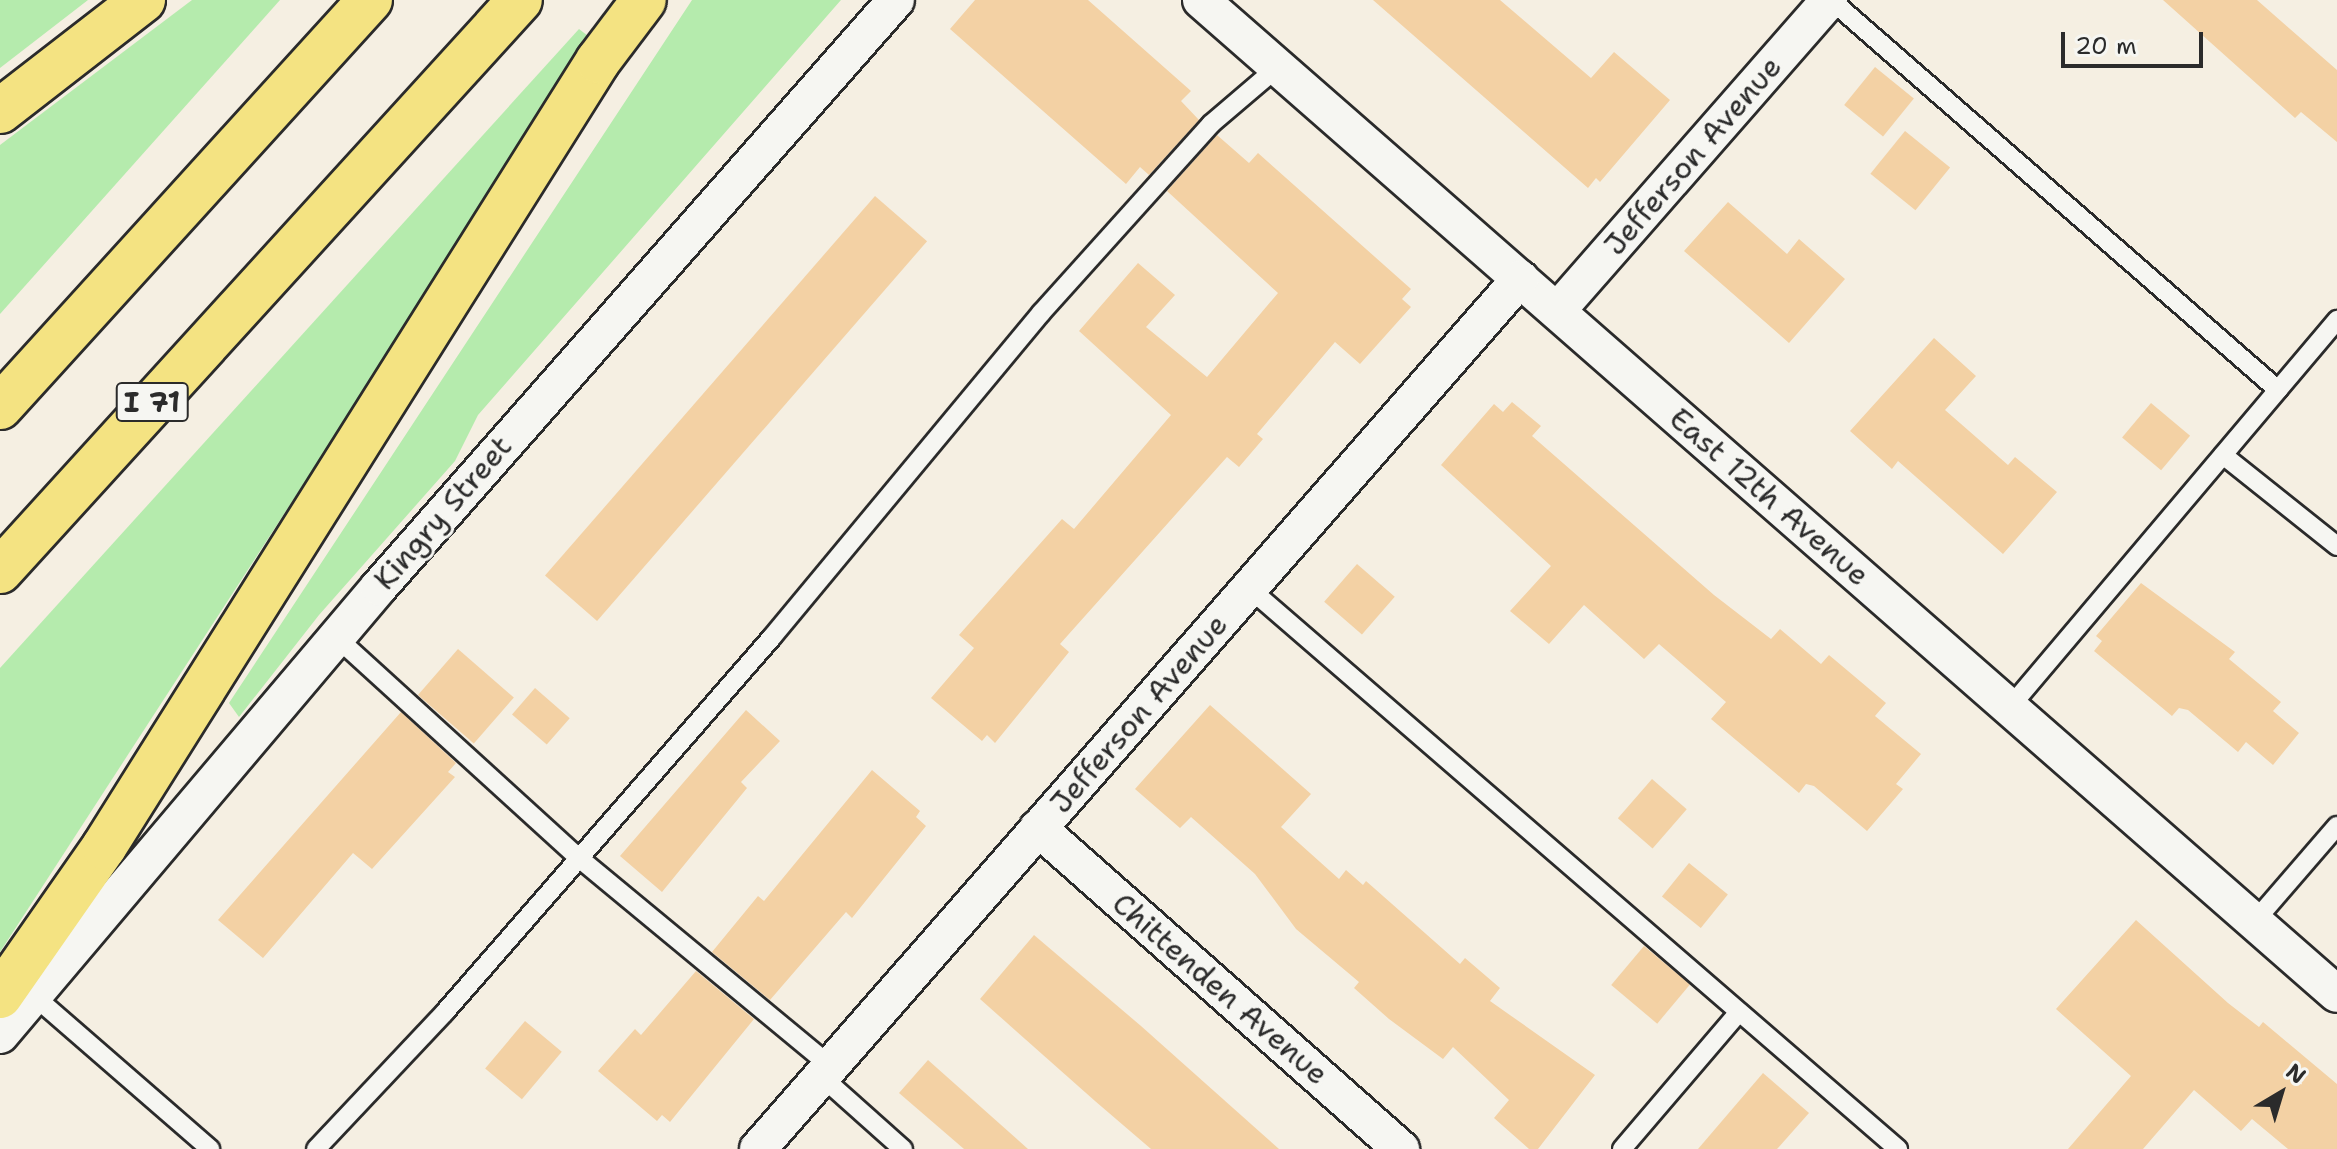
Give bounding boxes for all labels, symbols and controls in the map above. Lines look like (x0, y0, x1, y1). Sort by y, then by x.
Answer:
scale bar (2065, 16, 2207, 66)
text: 20 m (2075, 30, 2137, 62)
street label: Jefferson Avenue (1597, 49, 1789, 263)
road number: I 71 (114, 378, 190, 426)
street label: East 12th Avenue (1662, 400, 1876, 594)
street label: Kingry Street (366, 429, 520, 597)
street label: Jefferson Avenue (1043, 607, 1235, 821)
street label: Chittenden Avenue (1105, 886, 1335, 1092)
north arrow (2241, 1053, 2321, 1133)
text: N (2280, 1057, 2312, 1090)

